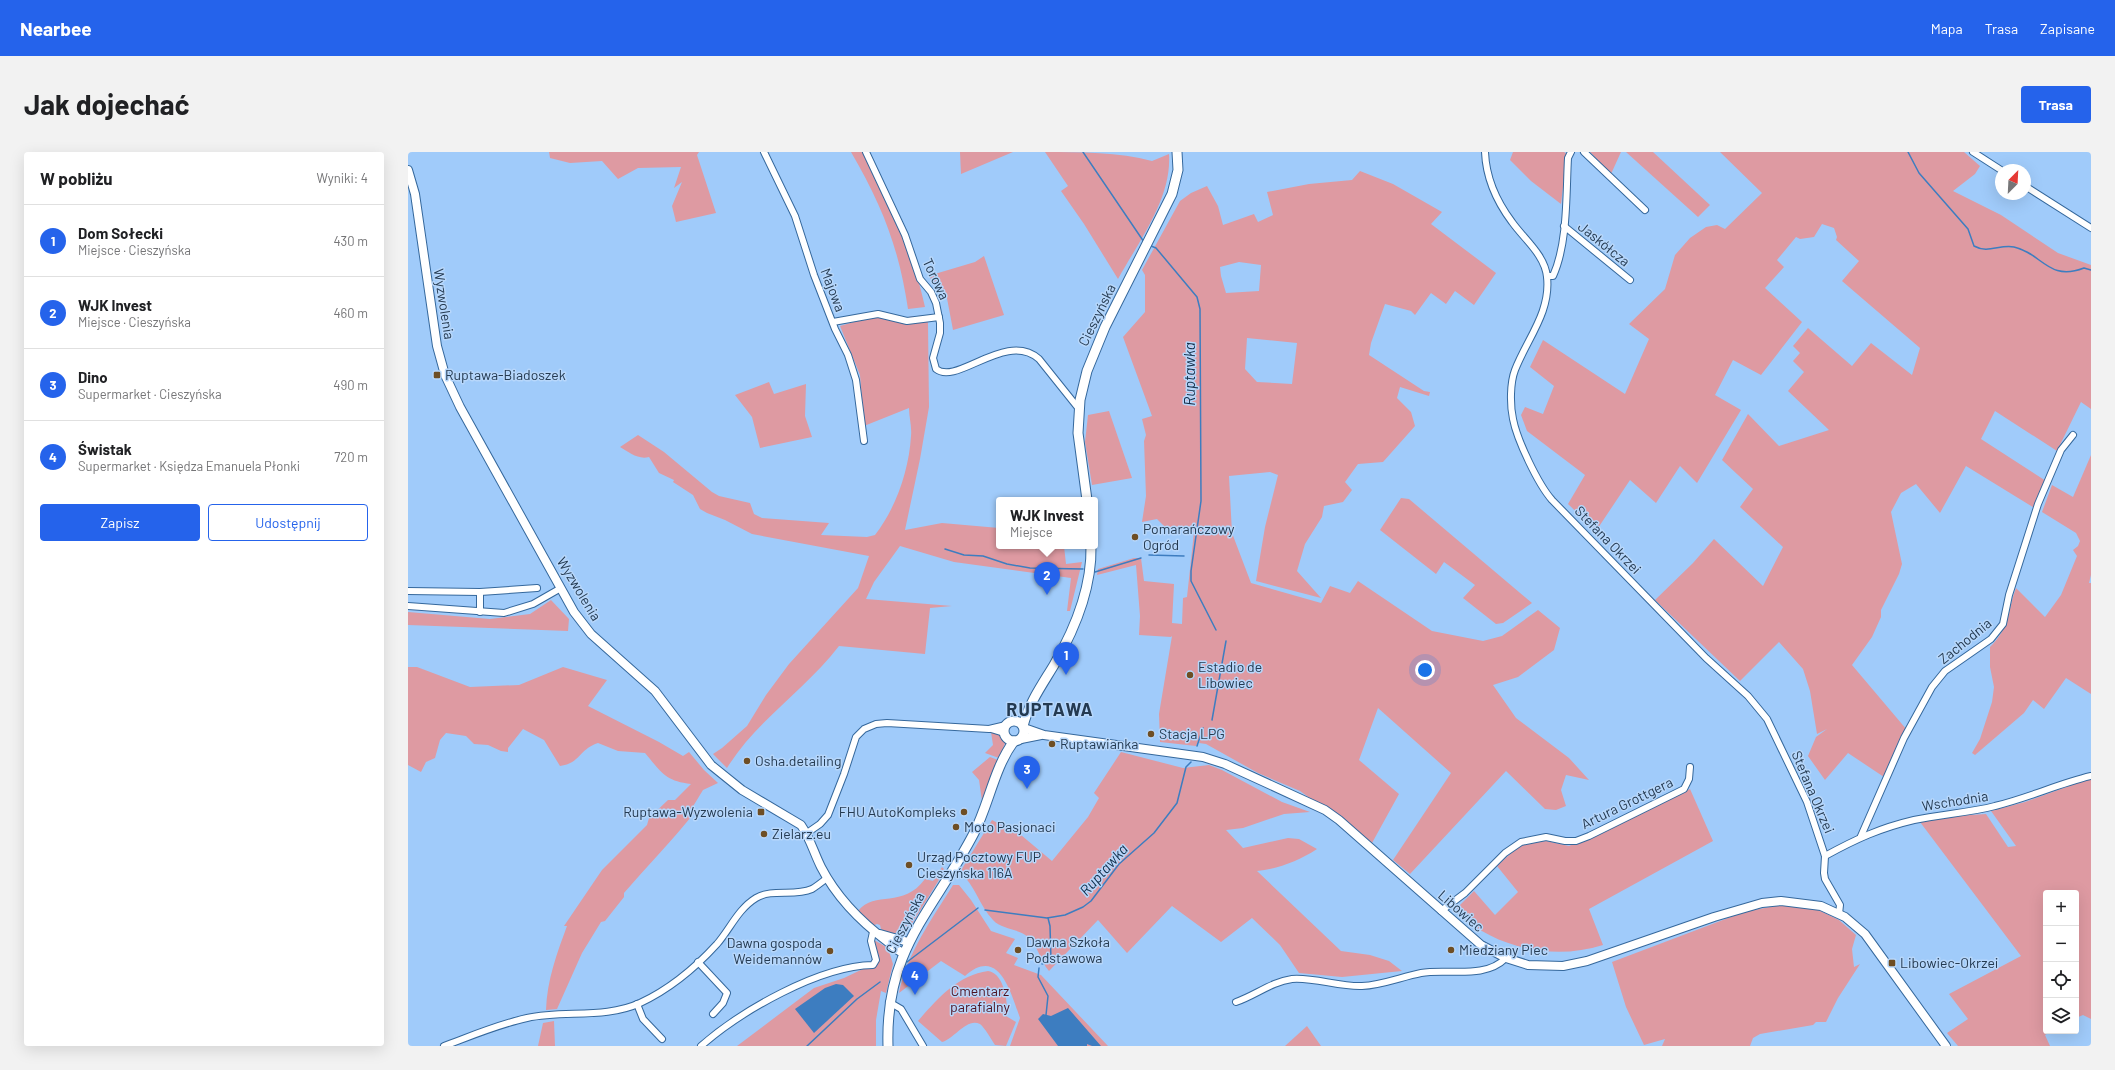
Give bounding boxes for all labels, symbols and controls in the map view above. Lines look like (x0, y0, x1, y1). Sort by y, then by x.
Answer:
text: Nearbee (20, 17, 92, 40)
text: Mapa (1931, 20, 1963, 37)
text: Trasa (1985, 20, 2018, 37)
text: Zapisane (2040, 20, 2095, 37)
button: Trasa (2021, 86, 2091, 123)
text: Jak dojechać (24, 87, 190, 121)
north arrow (1995, 164, 2031, 200)
text: W pobliżu (40, 168, 113, 188)
text: Wyniki: 4 (316, 170, 368, 186)
street label: Jaskółcza (1575, 218, 1634, 270)
text: Dom Sołecki (78, 224, 163, 242)
text: 1 (51, 233, 55, 249)
text: 430 m (333, 233, 368, 249)
text: Miejsce · Cieszyńska (78, 242, 191, 258)
street label: Torowa (919, 255, 953, 302)
street label: Majowa (817, 266, 849, 314)
street label: Wyzwolenia (431, 267, 458, 340)
street label: Cieszyńska (1074, 281, 1119, 349)
text: WJK Invest (78, 296, 152, 314)
text: 2 (49, 305, 57, 321)
text: 460 m (333, 305, 368, 321)
text: Miejsce · Cieszyńska (78, 314, 191, 330)
water label: Ruptawka (1180, 342, 1198, 406)
place label: Ruptawa-Biadoszek (445, 366, 566, 383)
text: Dino (78, 368, 108, 386)
marker: Ruptawa-Biadoszek (432, 370, 442, 380)
text: 3 (49, 377, 57, 393)
text: 490 m (333, 377, 368, 393)
text: Supermarket · Cieszyńska (78, 386, 222, 402)
text: Świstak (78, 440, 132, 458)
text: 4 (49, 449, 57, 465)
text: 720 m (334, 449, 368, 465)
text: Supermarket · Księdza Emanuela Płonki (78, 458, 300, 474)
popup (996, 497, 1098, 549)
street label: Stefana Okrzei (1572, 502, 1645, 577)
button: Zapisz (40, 504, 200, 541)
button: Udostępnij (208, 504, 368, 541)
text: WJK Invest (1010, 506, 1084, 524)
place label: Pomarańczowy Ogród (1143, 520, 1235, 553)
text: Miejsce (1010, 524, 1053, 540)
marker: Pomarańczowy Ogród (1130, 532, 1140, 542)
street label: Wyzwolenia (554, 554, 605, 624)
pin: 2 (1034, 562, 1060, 595)
street label: Zachodnia (1935, 614, 1995, 667)
pin: 1 (1053, 642, 1079, 675)
place label: Estadio de Libowiec (1198, 658, 1262, 691)
your location (1415, 660, 1435, 680)
marker: Estadio de Libowiec (1185, 670, 1195, 680)
district label: RUPTAWA (1006, 698, 1094, 720)
place label: Stacja LPG (1159, 725, 1225, 742)
marker: Stacja LPG (1146, 729, 1156, 739)
place label: Ruptawianka (1060, 735, 1138, 752)
marker: Ruptawianka (1047, 739, 1057, 749)
street label: Stefana Okrzei (1788, 748, 1838, 836)
place label: Osha.detailing (755, 752, 841, 769)
marker: Osha.detailing (742, 756, 752, 766)
pin: 3 (1014, 756, 1040, 789)
street label: Artura Grottgera (1578, 773, 1675, 832)
street label: Wschodnia (1920, 787, 1989, 814)
place label: Ruptawa-Wyzwolenia (623, 803, 753, 820)
place label: FHU AutoKompleks (839, 803, 956, 820)
marker: Ruptawa-Wyzwolenia (756, 807, 766, 817)
marker: FHU AutoKompleks (959, 807, 969, 817)
place label: Moto Pasjonaci (964, 818, 1056, 835)
marker: Moto Pasjonaci (951, 822, 961, 832)
place label: Zielarz.eu (772, 825, 831, 842)
marker: Zielarz.eu (759, 829, 769, 839)
water label: Ruptawka (1075, 840, 1131, 899)
place label: Urząd Pocztowy FUP Cieszyńska 116A (917, 848, 1041, 881)
marker: Urząd Pocztowy FUP Cieszyńska 116A (904, 860, 914, 870)
street label: Libowiec (1435, 886, 1488, 935)
street label: Cieszyńska (881, 889, 928, 956)
map controls (2043, 890, 2079, 1034)
button: + (2043, 890, 2079, 926)
button: − (2043, 926, 2079, 962)
place label: Dawna Szkoła Podstawowa (1026, 933, 1110, 966)
place label: Dawna gospoda Weidemannów (727, 934, 822, 967)
place label: Miedziany Piec (1459, 941, 1548, 958)
marker: Dawna Szkoła Podstawowa (1013, 945, 1023, 955)
marker: Miedziany Piec (1446, 945, 1456, 955)
marker: Dawna gospoda Weidemannów (825, 946, 835, 956)
place label: Libowiec-Okrzei (1900, 954, 1998, 971)
marker: Libowiec-Okrzei (1887, 958, 1897, 968)
pin: 4 (902, 962, 928, 995)
button: locate (2043, 962, 2079, 998)
park label: Cmentarz parafialny (950, 982, 1011, 1015)
button: layers (2043, 998, 2079, 1034)

